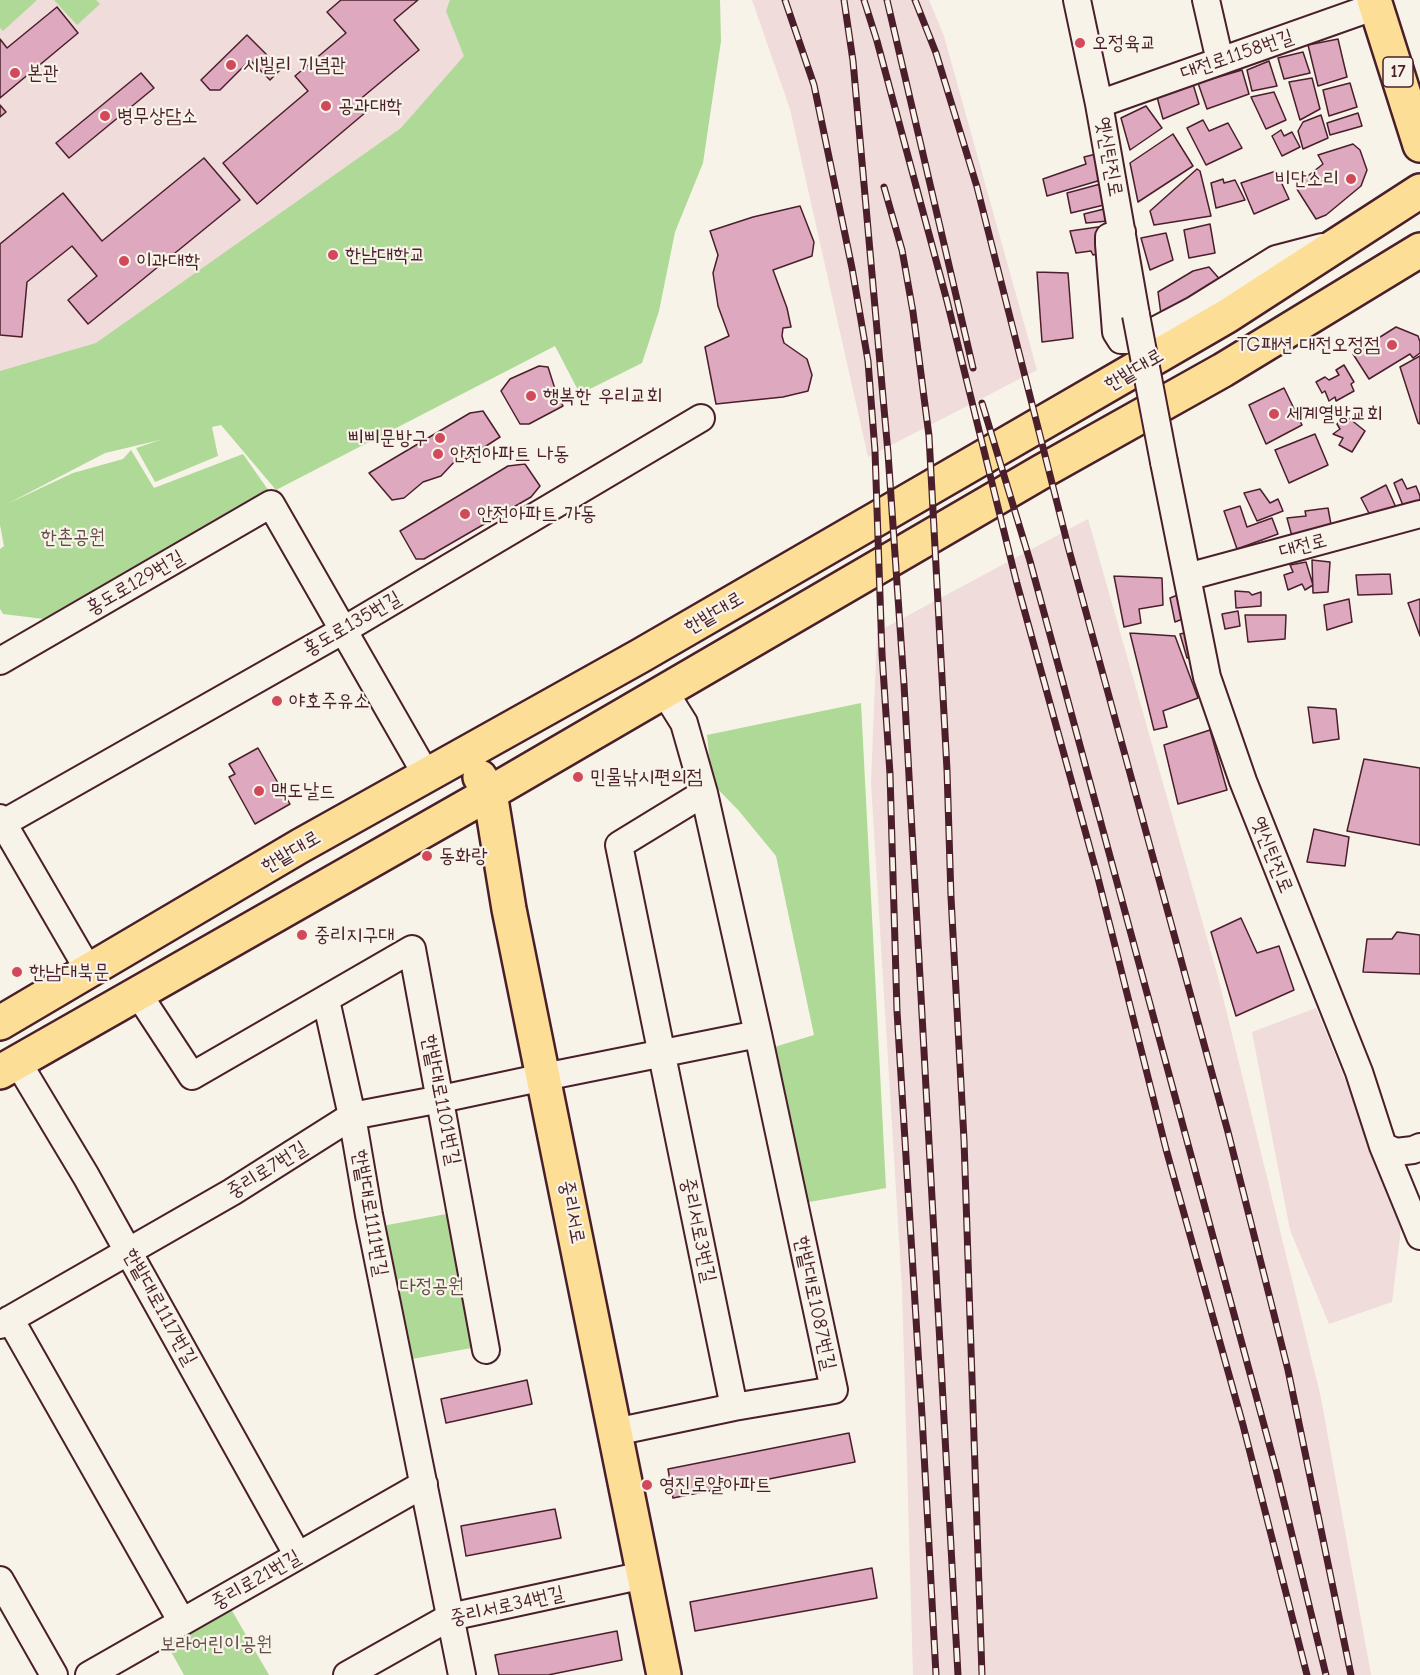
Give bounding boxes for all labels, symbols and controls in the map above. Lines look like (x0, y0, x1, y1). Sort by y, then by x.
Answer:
street label: 대전로1158번길 (1178, 25, 1296, 85)
place label: 오정육교 (1092, 31, 1156, 55)
marker: 오정육교 (1073, 36, 1087, 50)
place label: 시빌리 기념관 (243, 53, 346, 77)
road number: 17 (1383, 57, 1413, 87)
marker: 시빌리 기념관 (224, 58, 238, 72)
place label: 본관 (27, 61, 59, 85)
marker: 본관 (8, 66, 22, 80)
place label: 공과대학 (338, 94, 402, 118)
marker: 공과대학 (319, 99, 333, 113)
place label: 병무상담소 (117, 104, 197, 128)
marker: 병무상담소 (98, 109, 112, 123)
street label: 옛신탄진로 (1090, 115, 1128, 199)
place label: 비단소리 (1275, 167, 1339, 191)
marker: 비단소리 (1344, 172, 1358, 186)
place label: 한남대학교 (345, 243, 425, 267)
marker: 한남대학교 (326, 248, 340, 262)
place label: 이과대학 (136, 249, 200, 273)
marker: 이과대학 (117, 254, 131, 268)
place label: TG패션 대전오정점 (1237, 333, 1380, 357)
marker: TG패션 대전오정점 (1385, 338, 1399, 352)
street label: 한밭대로 (1100, 344, 1168, 396)
place label: 행복한 우리교회 (543, 384, 662, 408)
marker: 행복한 우리교회 (524, 389, 538, 403)
place label: 세계열방교회 (1286, 402, 1383, 426)
marker: 세계열방교회 (1267, 407, 1281, 421)
place label: 삐삐문방구 (348, 426, 428, 450)
marker: 삐삐문방구 (433, 431, 447, 445)
place label: 안전아파트 나동 (450, 442, 569, 466)
marker: 안전아파트 나동 (431, 447, 445, 461)
place label: 안전아파트 가동 (477, 502, 596, 526)
marker: 안전아파트 가동 (458, 507, 472, 521)
park label: 한촌공원 (41, 525, 105, 549)
street label: 대전로 (1277, 528, 1329, 564)
street label: 홍도로129번길 (82, 545, 188, 621)
street label: 홍도로135번길 (299, 586, 405, 662)
street label: 한밭대로 (680, 587, 748, 639)
place label: 야호주유소 (289, 689, 369, 713)
marker: 야호주유소 (270, 694, 284, 708)
place label: 민물낚시편의점 (590, 765, 703, 789)
marker: 민물낚시편의점 (571, 770, 585, 784)
place label: 맥도날드 (271, 779, 335, 803)
marker: 맥도날드 (252, 784, 266, 798)
street label: 옛신탄진로 (1246, 813, 1298, 897)
street label: 한밭대로 (257, 826, 325, 878)
place label: 동화랑 (439, 844, 487, 868)
marker: 동화랑 (420, 849, 434, 863)
place label: 중리지구대 (314, 923, 394, 947)
marker: 중리지구대 (295, 928, 309, 942)
place label: 한남대북문 (29, 960, 109, 984)
marker: 한남대북문 (10, 965, 24, 979)
street label: 한밭대로1101번길 (417, 1033, 465, 1167)
street label: 중리로7번길 (223, 1136, 311, 1204)
street label: 한밭대로1111번길 (347, 1148, 393, 1278)
street label: 중리서로3번길 (675, 1175, 721, 1285)
street label: 중리서로 (554, 1178, 590, 1246)
street label: 한밭대로1087번길 (789, 1234, 841, 1372)
street label: 한밭대로1117번길 (118, 1244, 202, 1370)
park label: 다정공원 (400, 1274, 464, 1298)
place label: 영진로얄아파트 (659, 1473, 772, 1497)
marker: 영진로얄아파트 (640, 1478, 654, 1492)
street label: 중리로21번길 (207, 1545, 305, 1615)
street label: 중리서로34번길 (448, 1581, 566, 1631)
park label: 보라어린이공원 (160, 1632, 272, 1656)

